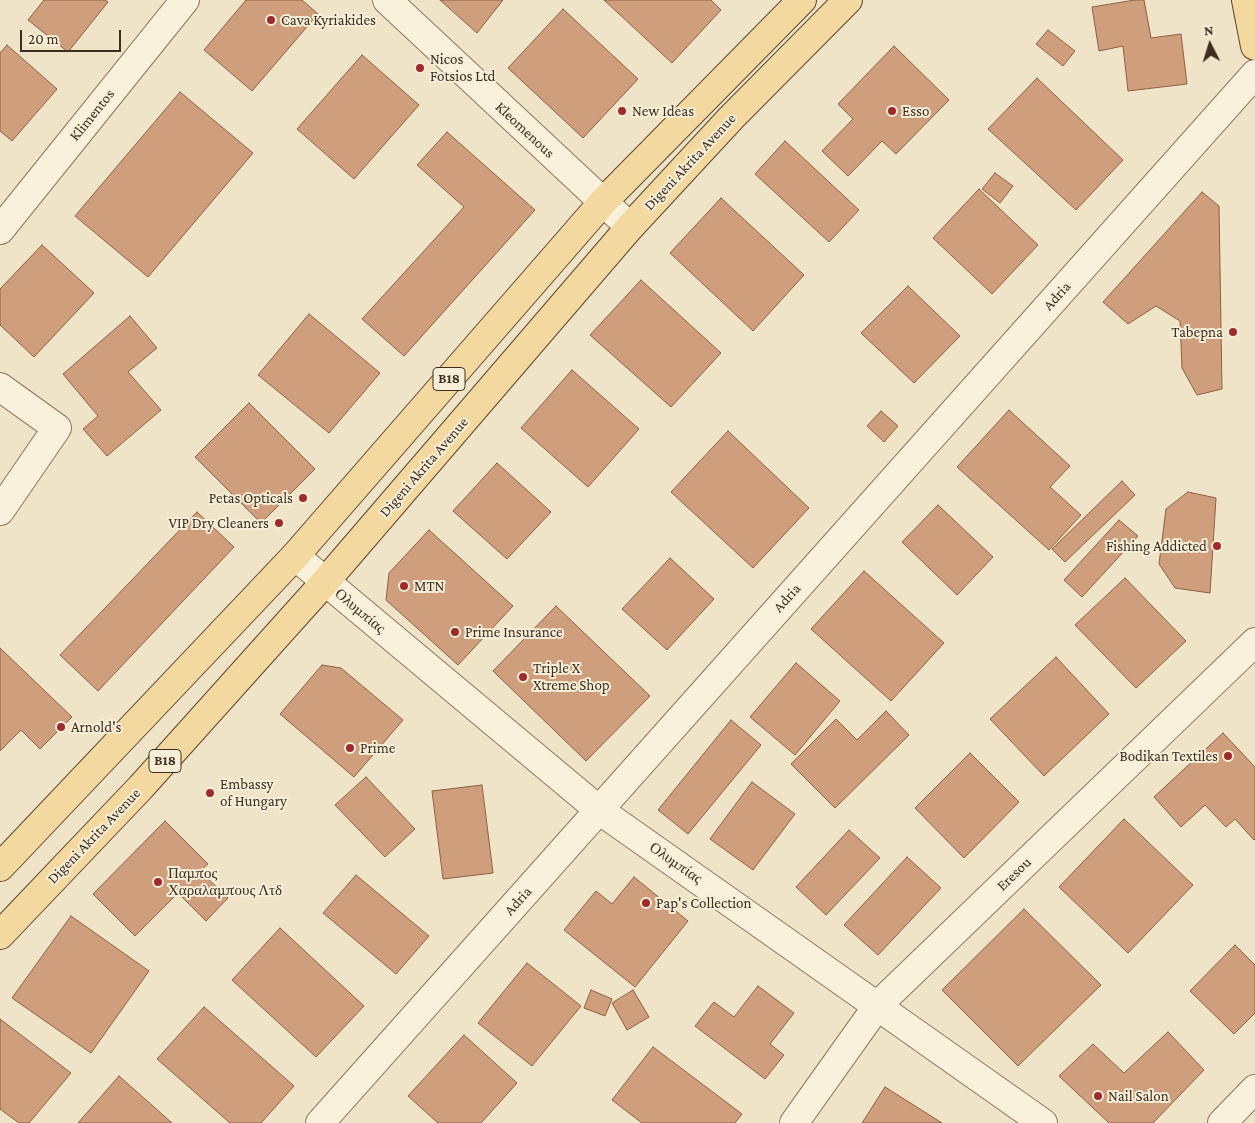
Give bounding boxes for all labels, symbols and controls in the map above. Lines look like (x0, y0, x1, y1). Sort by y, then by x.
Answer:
place label: Cava Kyriakides (281, 11, 376, 29)
marker: Cava Kyriakides (265, 14, 277, 26)
scale bar (22, 20, 124, 52)
north arrow (1185, 20, 1235, 70)
text: N (1203, 22, 1214, 38)
text: 20 m (28, 31, 59, 47)
place label: Nicos Fotsios Ltd (430, 50, 495, 85)
marker: Nicos Fotsios Ltd (414, 62, 426, 74)
street label: Klimentos (66, 85, 118, 145)
street label: Kleomenous (492, 98, 558, 162)
place label: New Ideas (632, 102, 694, 120)
place label: Esso (902, 102, 929, 120)
marker: New Ideas (616, 105, 628, 117)
marker: Esso (886, 105, 898, 117)
street label: Digeni Akrita Avenue (640, 110, 740, 214)
street label: Adria (1039, 278, 1075, 314)
place label: Tabepna (1171, 323, 1223, 341)
marker: Tabepna (1227, 326, 1239, 338)
road number: B18 (433, 368, 465, 390)
street label: Digeni Akrita Avenue (376, 413, 472, 521)
place label: Petas Opticals (209, 489, 293, 507)
marker: Petas Opticals (297, 492, 309, 504)
place label: VIP Dry Cleaners (168, 514, 269, 532)
marker: VIP Dry Cleaners (273, 517, 285, 529)
place label: Fishing Addicted (1106, 537, 1207, 555)
marker: Fishing Addicted (1211, 540, 1223, 552)
place label: MTN (414, 577, 444, 595)
marker: MTN (398, 580, 410, 592)
street label: Adria (769, 580, 805, 616)
street label: Ολυμπίας (331, 585, 389, 637)
place label: Prime Insurance (465, 623, 562, 641)
marker: Prime Insurance (449, 626, 461, 638)
place label: Triple X Xtreme Shop (533, 659, 610, 694)
marker: Triple X Xtreme Shop (517, 671, 529, 683)
place label: Arnold's (71, 718, 122, 736)
marker: Arnold's (55, 721, 67, 733)
place label: Prime (360, 739, 395, 757)
marker: Prime (344, 742, 356, 754)
place label: Bodikan Textiles (1119, 747, 1218, 765)
road number: B18 (149, 749, 181, 772)
marker: Bodikan Textiles (1222, 750, 1234, 762)
place label: Embassy of Hungary (220, 775, 287, 810)
street label: Digeni Akrita Avenue (44, 784, 144, 888)
marker: Embassy of Hungary (204, 787, 216, 799)
street label: Ολυμπίας (646, 838, 706, 888)
street label: Eresou (993, 853, 1035, 895)
place label: Παμπος Χαραλαμπους Λτδ (168, 864, 282, 899)
marker: Παμπος Χαραλαμπους Λτδ (152, 876, 164, 888)
street label: Adria (500, 883, 536, 919)
place label: Pap's Collection (656, 894, 752, 912)
marker: Pap's Collection (640, 897, 652, 909)
place label: Nail Salon (1108, 1087, 1169, 1105)
marker: Nail Salon (1092, 1090, 1104, 1102)

